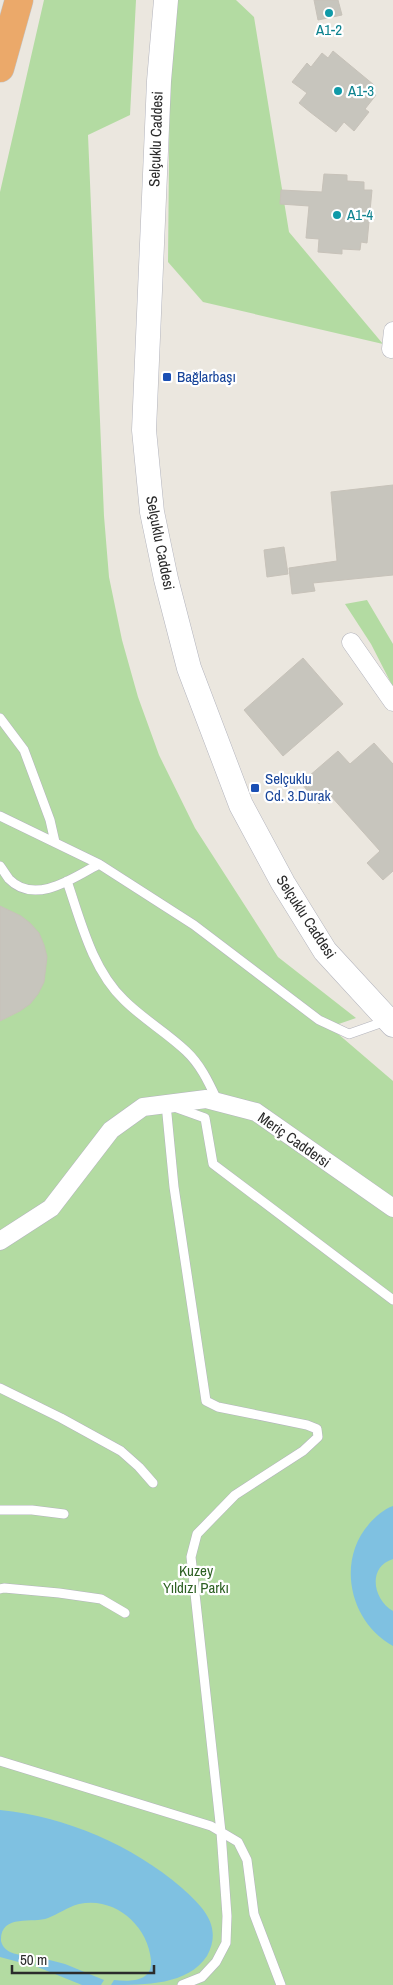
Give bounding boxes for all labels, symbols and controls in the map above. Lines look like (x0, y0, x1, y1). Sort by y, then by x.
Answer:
marker: A1-2 (323, 7, 335, 19)
place label: A1-2 (315, 19, 342, 40)
place label: A1-3 (347, 80, 374, 101)
marker: A1-3 (332, 85, 344, 97)
street label: Selçuklu Caddesi (143, 91, 168, 187)
place label: A1-4 (346, 204, 373, 225)
marker: A1-4 (331, 209, 343, 221)
place label: Bağlarbaşı (177, 366, 236, 387)
marker: Bağlarbaşı (161, 371, 173, 383)
street label: Selçuklu Caddesi (141, 494, 180, 592)
place label: Selçuklu Cd. 3.Durak (265, 768, 331, 806)
marker: Selçuklu Cd. 3.Durak (249, 782, 261, 794)
street label: Selçuklu Caddesi (272, 871, 341, 963)
street label: Meriç Caddersi (254, 1107, 335, 1172)
park label: Kuzey Yıldızı Parkı (163, 1560, 229, 1598)
scale bar (12, 1942, 155, 1974)
text: 50 m (20, 1949, 47, 1970)

